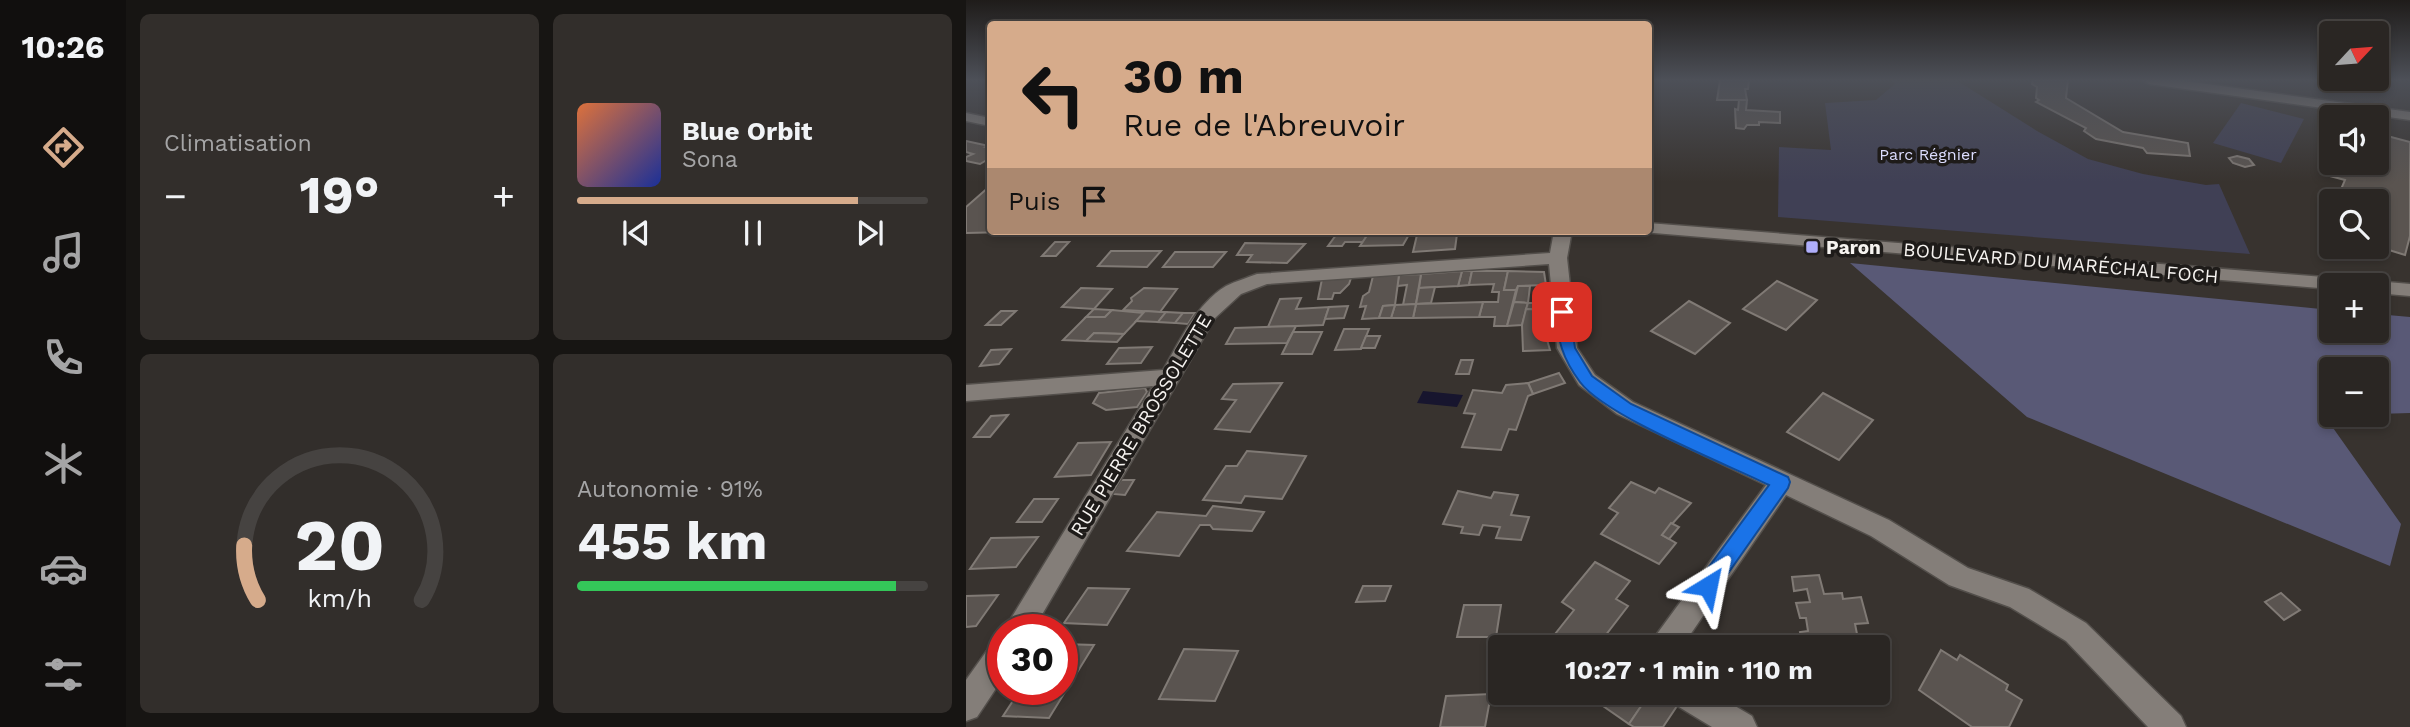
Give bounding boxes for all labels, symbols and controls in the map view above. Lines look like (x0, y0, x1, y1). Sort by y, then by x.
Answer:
north arrow (2319, 21, 2389, 91)
map controls (2319, 21, 2389, 427)
text: 10:26 (22, 28, 104, 66)
text: 30 m (1123, 47, 1244, 105)
icon: left (1008, 49, 1099, 140)
button: sound (2319, 105, 2389, 175)
text: Rue de l'Abreuvoir (1123, 106, 1405, 144)
text: Blue Orbit (682, 116, 812, 146)
icon: directions (39, 123, 88, 172)
text: Climatisation (164, 130, 312, 157)
park label: Parc Régnier (1879, 145, 1977, 164)
text: Sona (682, 146, 738, 173)
text: 19° (299, 165, 380, 226)
text: − (164, 174, 187, 218)
text: + (492, 174, 515, 218)
icon: arrive (1075, 182, 1113, 220)
text: Puis (1008, 186, 1061, 216)
button: search (2319, 189, 2389, 259)
icon: previous (617, 214, 655, 252)
icon: pause (734, 214, 772, 252)
icon: next (851, 214, 889, 252)
icon: music (39, 228, 88, 277)
place label: Paron (1826, 236, 1881, 259)
street label: BOULEVARD DU MARÉCHAL FOCH (1902, 238, 2220, 288)
marker: Paron (1804, 239, 1820, 255)
button: + (2319, 273, 2389, 343)
pin (1532, 282, 1592, 342)
icon: arrive (1543, 293, 1581, 331)
street label: RUE PIERRE BROSSOLETTE (1066, 310, 1216, 540)
icon: phone (39, 333, 88, 382)
button: − (2319, 357, 2389, 427)
icon: climate (39, 439, 88, 488)
text: Autonomie · 91% (577, 476, 763, 503)
text: 20 (294, 502, 385, 588)
text: 455 km (577, 511, 767, 572)
icon: car (39, 544, 88, 593)
position arrow (1671, 549, 1745, 623)
text: km/h (307, 583, 372, 612)
speed limit sign: 30 (987, 614, 1078, 705)
icon: filters (39, 650, 88, 699)
text: 10:27 · 1 min · 110 m (1565, 655, 1813, 685)

